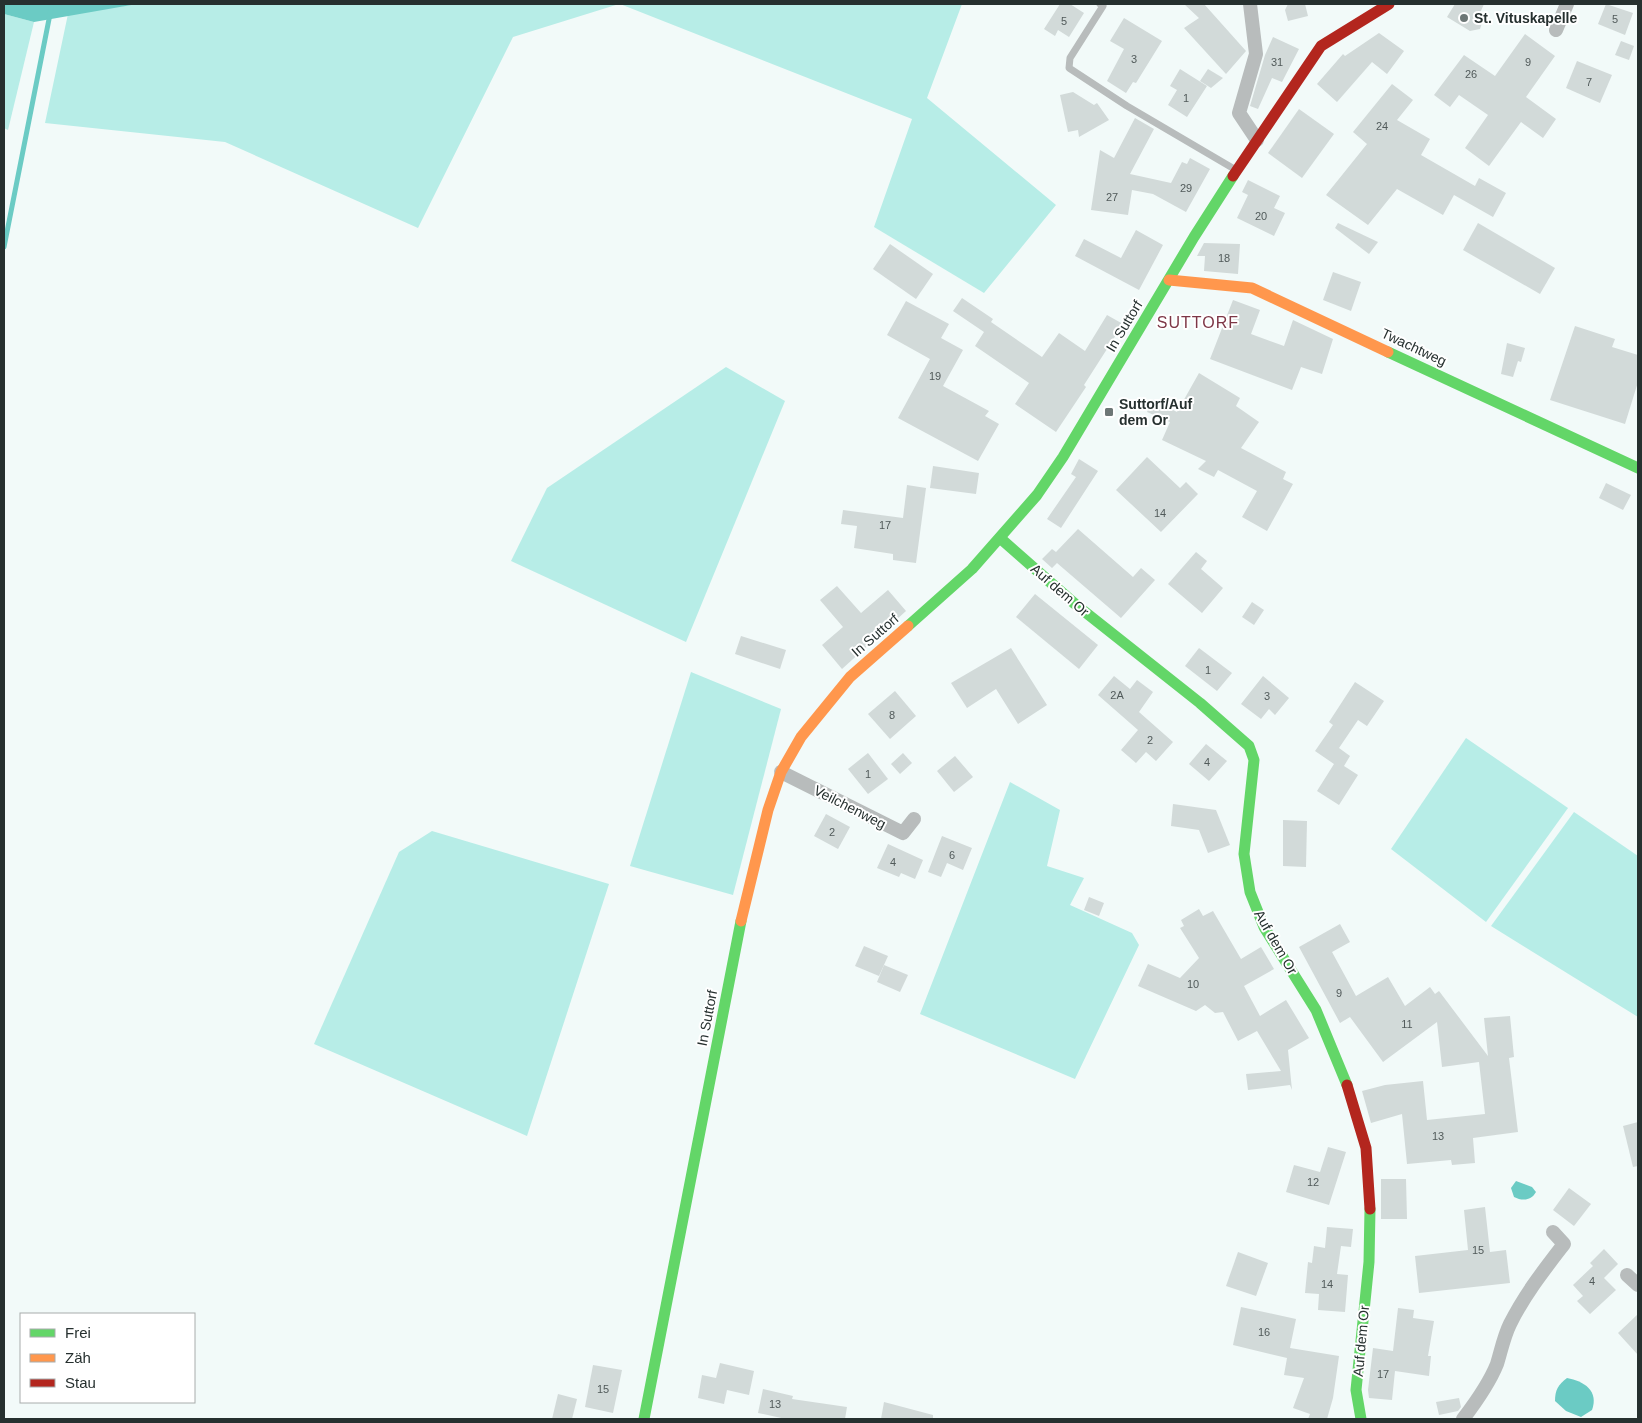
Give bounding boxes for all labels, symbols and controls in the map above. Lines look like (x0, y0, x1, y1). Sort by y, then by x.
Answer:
place label: St. Vituskapelle (1474, 10, 1577, 26)
marker: St. Vituskapelle (1458, 12, 1470, 24)
house number: 5 (1612, 13, 1618, 25)
house number: 5 (1061, 15, 1067, 27)
house number: 3 (1131, 53, 1137, 65)
house number: 31 (1271, 56, 1283, 68)
house number: 9 (1525, 56, 1531, 68)
house number: 26 (1465, 68, 1477, 80)
house number: 7 (1586, 76, 1592, 88)
house number: 1 (1183, 92, 1189, 104)
house number: 24 (1376, 120, 1388, 132)
house number: 29 (1180, 182, 1192, 194)
house number: 27 (1106, 191, 1118, 203)
house number: 20 (1255, 210, 1267, 222)
house number: 18 (1218, 252, 1230, 264)
street label: In Suttorf (1103, 297, 1146, 354)
district label: SUTTORF (1157, 314, 1239, 331)
street label: Twachtweg (1379, 325, 1449, 369)
house number: 19 (929, 370, 941, 382)
place label: Suttorf/Auf dem Or (1119, 396, 1192, 428)
marker: Suttorf/Auf dem Or (1103, 406, 1115, 418)
house number: 14 (1154, 507, 1166, 519)
house number: 17 (879, 519, 891, 531)
street label: Auf dem Or (1028, 560, 1093, 620)
street label: In Suttorf (848, 610, 902, 660)
house number: 1 (1205, 664, 1211, 676)
house number: 2A (1110, 689, 1124, 701)
house number: 3 (1264, 690, 1270, 702)
house number: 8 (889, 709, 895, 721)
house number: 2 (1147, 734, 1153, 746)
house number: 4 (1204, 756, 1210, 768)
house number: 1 (865, 768, 871, 780)
street label: Veilchenweg (811, 782, 889, 832)
house number: 2 (829, 826, 835, 838)
house number: 6 (949, 849, 955, 861)
house number: 4 (890, 856, 896, 868)
street label: Auf dem Or (1251, 907, 1301, 977)
house number: 10 (1187, 978, 1199, 990)
house number: 9 (1336, 987, 1342, 999)
street label: In Suttorf (694, 988, 720, 1047)
house number: 11 (1401, 1018, 1413, 1030)
house number: 13 (1432, 1130, 1444, 1142)
house number: 12 (1307, 1176, 1319, 1188)
house number: 15 (1472, 1244, 1484, 1256)
house number: 4 (1589, 1275, 1595, 1287)
house number: 14 (1321, 1278, 1333, 1290)
street label: Auf dem Or (1350, 1304, 1372, 1377)
legend (20, 1313, 195, 1403)
text: Frei (65, 1324, 91, 1341)
house number: 16 (1258, 1326, 1270, 1338)
text: Zäh (65, 1349, 91, 1366)
house number: 17 (1377, 1368, 1389, 1380)
text: Stau (65, 1374, 96, 1391)
house number: 15 (597, 1383, 609, 1395)
house number: 13 (769, 1398, 781, 1410)

